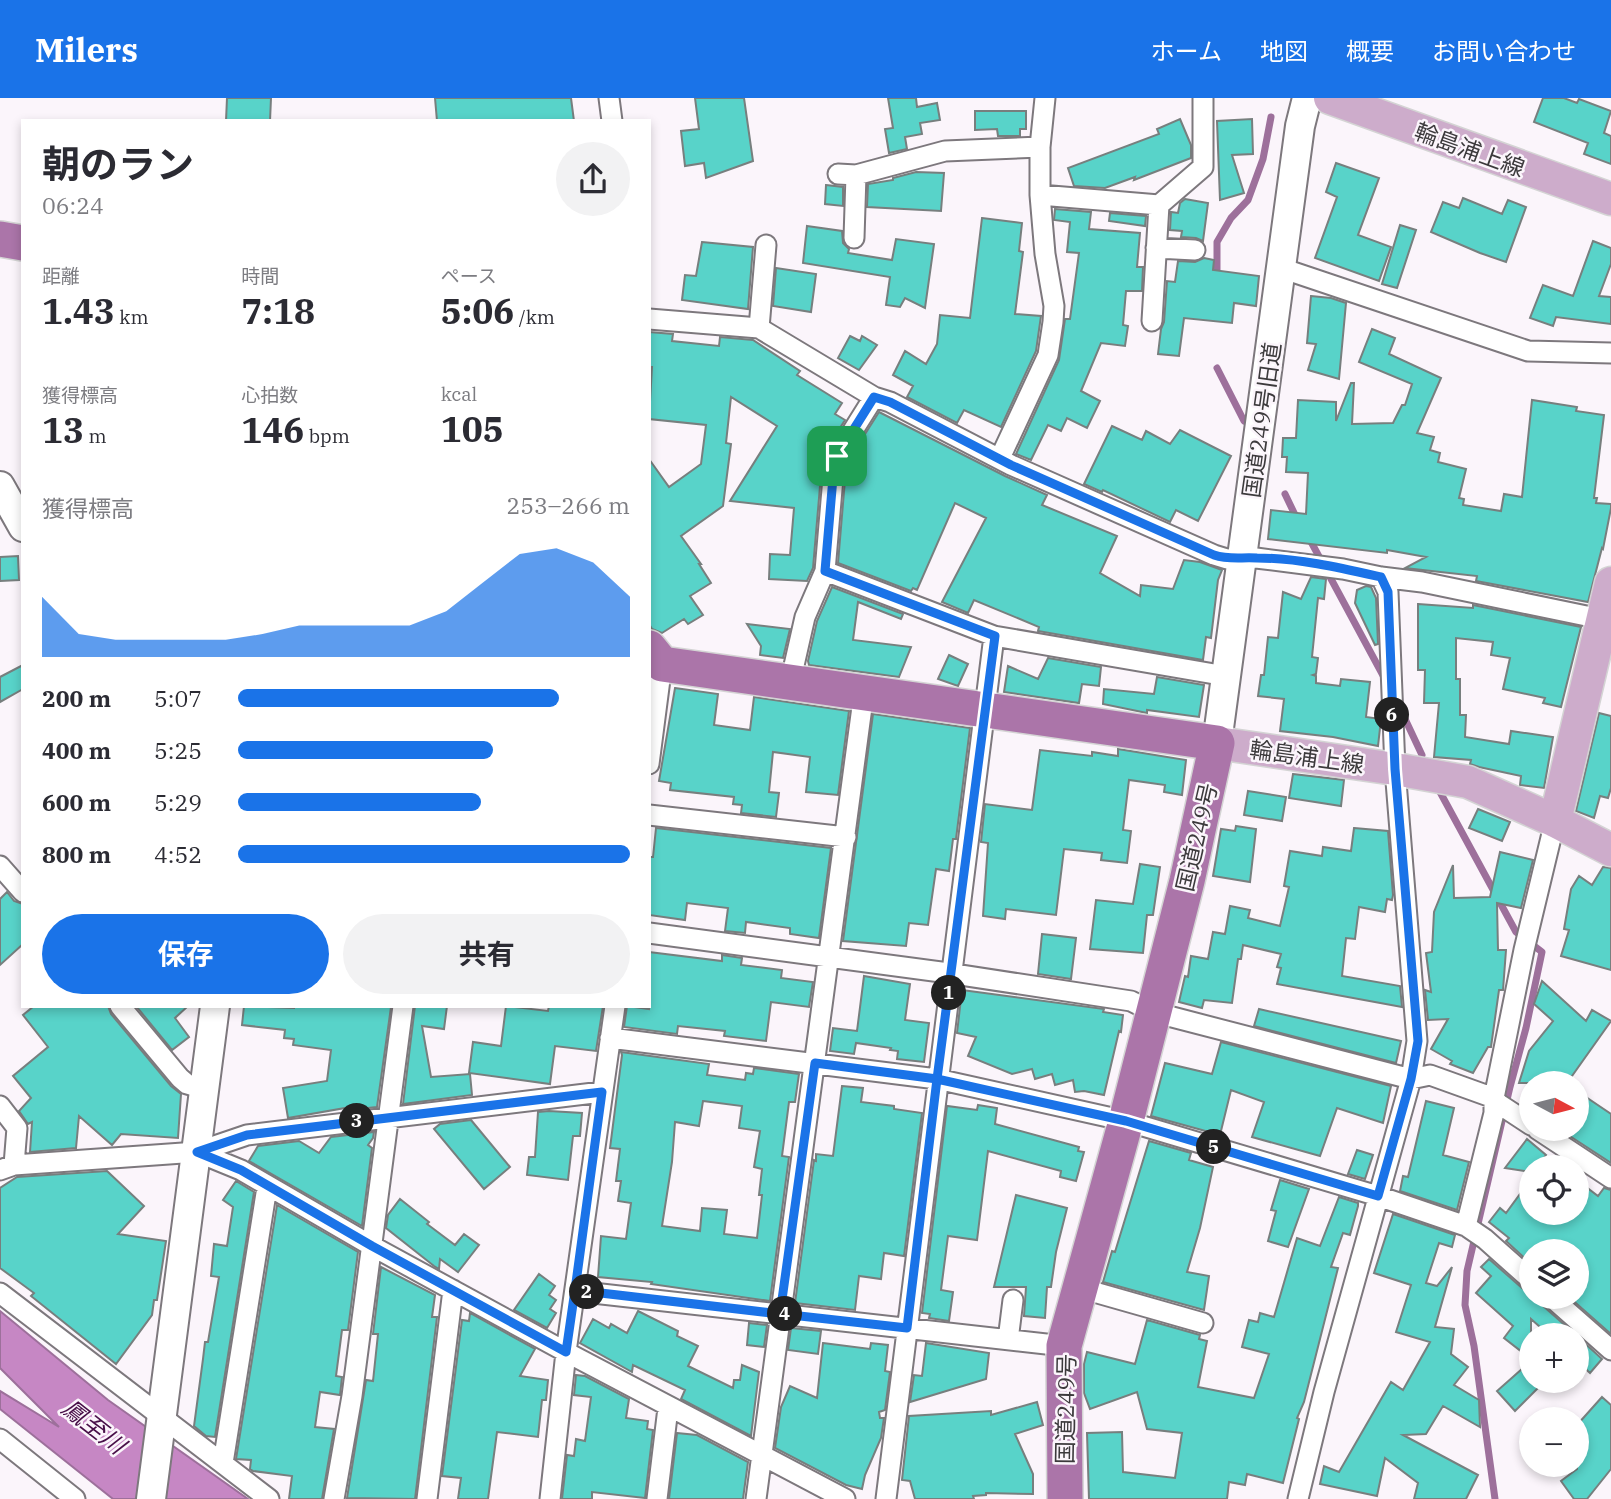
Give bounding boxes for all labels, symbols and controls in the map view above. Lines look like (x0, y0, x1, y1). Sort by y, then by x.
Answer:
text: Milers (35, 28, 138, 71)
text: ホーム (1151, 35, 1222, 67)
text: 地図 (1260, 35, 1308, 67)
text: 概要 (1346, 35, 1394, 67)
text: お問い合わせ (1432, 35, 1576, 67)
street label: 輪島浦上線 (1411, 115, 1529, 183)
text: 朝のラン (42, 139, 194, 188)
button: share (556, 142, 630, 216)
text: 06:24 (42, 190, 104, 220)
text: 距離 (42, 264, 80, 288)
text: 時間 (241, 264, 279, 288)
text: ペース (441, 264, 497, 288)
text: 1.43 (42, 288, 115, 334)
text: 7:18 (241, 288, 315, 334)
text: 5:06 (441, 288, 514, 334)
text: km (115, 305, 149, 329)
text: /km (514, 305, 555, 329)
street label: 国道249号旧道 (1235, 340, 1287, 500)
text: kcal (441, 382, 477, 406)
text: 獲得標高 (42, 383, 118, 407)
text: 心拍数 (241, 383, 298, 407)
text: 105 (441, 406, 504, 452)
text: 13 (42, 407, 84, 453)
text: 146 (241, 407, 304, 453)
text: m (84, 424, 107, 448)
text: bpm (304, 424, 350, 448)
pin (807, 426, 867, 486)
icon: arrive (818, 437, 856, 475)
text: 253–266 m (506, 490, 630, 520)
text: 獲得標高 (42, 493, 134, 523)
text: 200 m (42, 683, 111, 713)
text: 5:07 (154, 683, 202, 713)
pin: 6 (1374, 698, 1410, 732)
text: 6 (1386, 702, 1397, 726)
street label: 輪島浦上線 (1248, 733, 1366, 779)
text: 400 m (42, 735, 111, 765)
text: 5:25 (154, 735, 202, 765)
street label: 国道249号 (1169, 780, 1223, 894)
text: 600 m (42, 787, 111, 817)
text: 5:29 (154, 787, 202, 817)
text: 800 m (42, 839, 111, 869)
text: 4:52 (154, 839, 202, 869)
button: 保存 (42, 914, 329, 994)
button: 共有 (343, 914, 630, 994)
pin: 1 (932, 976, 967, 1010)
text: 1 (943, 980, 954, 1004)
north arrow (1519, 1071, 1589, 1141)
map controls (1519, 1071, 1589, 1477)
pin: 3 (340, 1104, 374, 1138)
text: 3 (351, 1108, 362, 1132)
pin: 5 (1196, 1130, 1232, 1164)
text: 5 (1208, 1134, 1219, 1158)
button: locate (1519, 1155, 1589, 1225)
button: layers (1519, 1239, 1589, 1309)
pin: 2 (570, 1274, 604, 1310)
text: 2 (581, 1279, 592, 1303)
pin: 4 (768, 1296, 802, 1332)
text: 4 (779, 1301, 790, 1325)
button: + (1519, 1323, 1589, 1393)
street label: 国道249号 (1049, 1354, 1081, 1464)
water label: 鳳至川 (56, 1391, 135, 1463)
button: − (1519, 1407, 1589, 1477)

